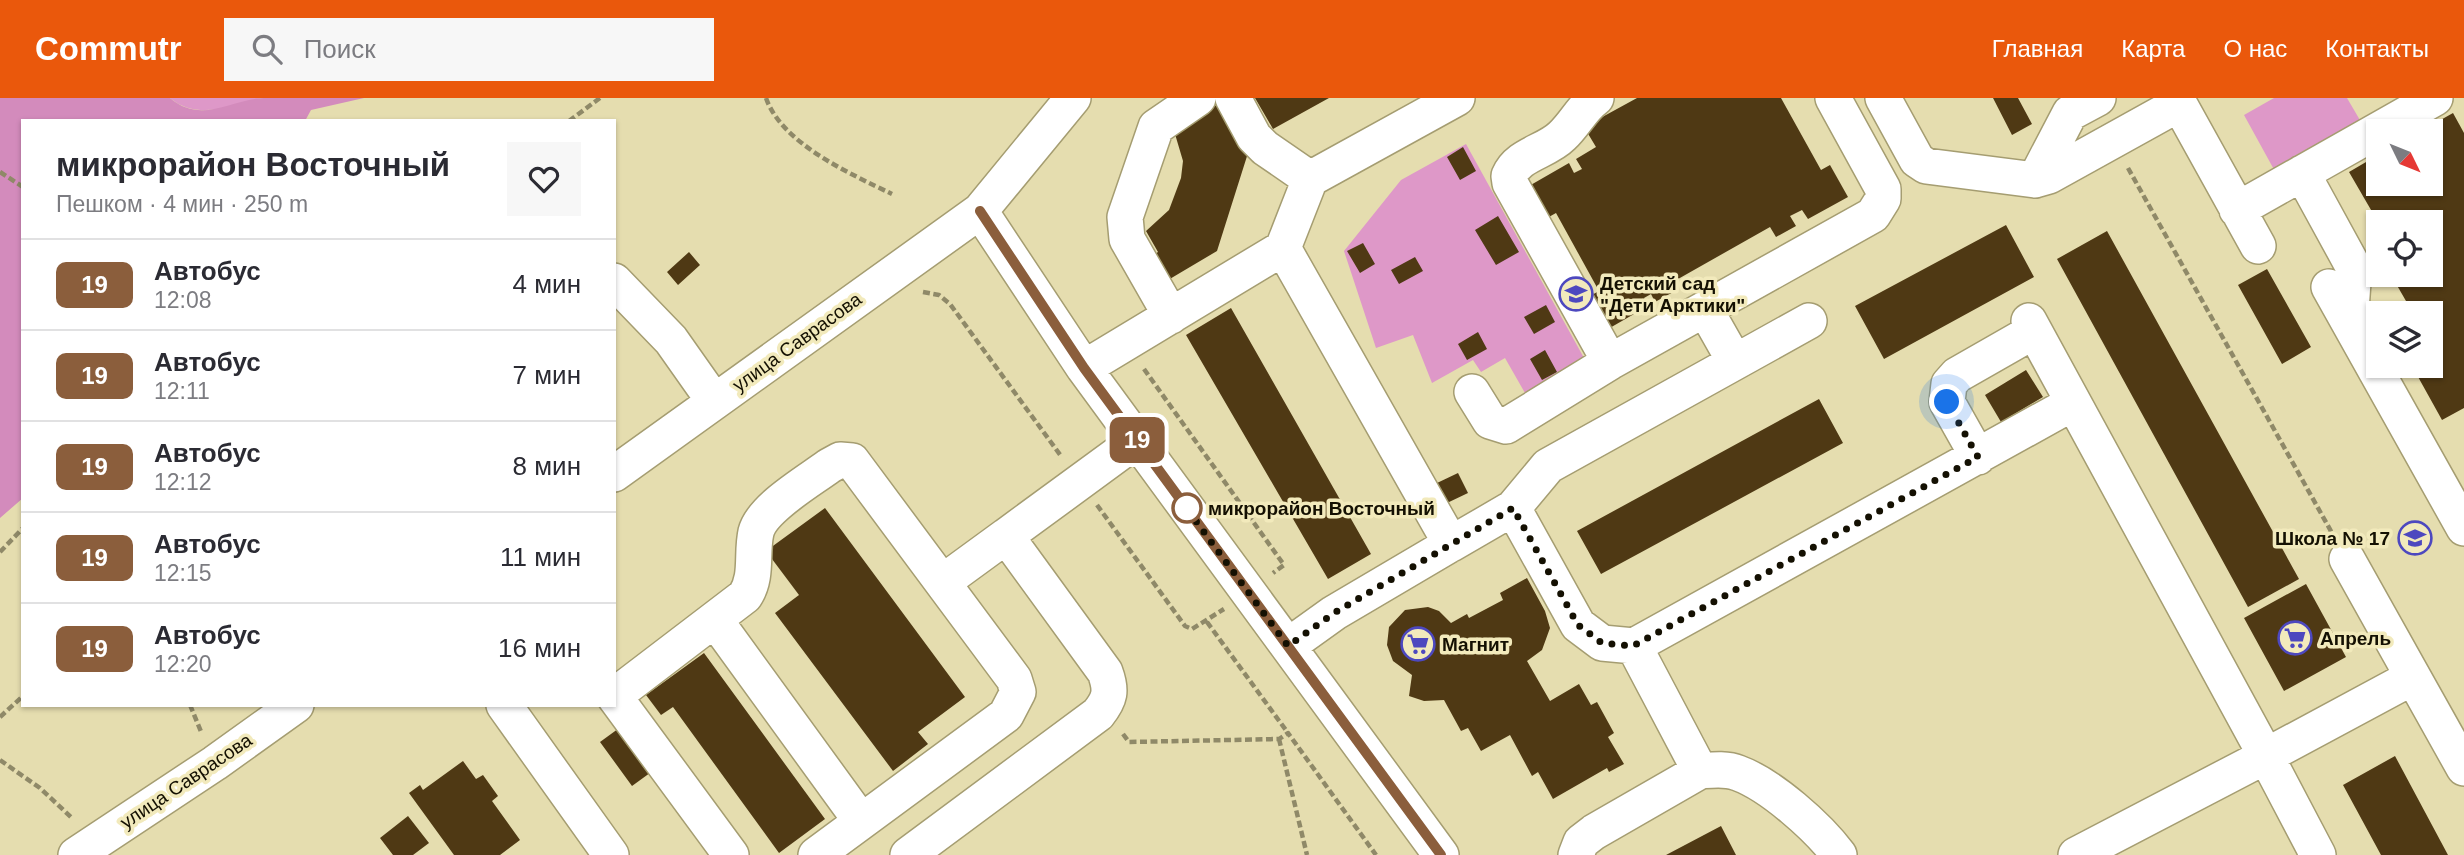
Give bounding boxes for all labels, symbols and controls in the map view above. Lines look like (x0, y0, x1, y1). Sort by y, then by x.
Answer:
search box (224, 18, 714, 81)
text: Commutr (35, 30, 182, 67)
icon: search (248, 30, 286, 68)
text: Поиск (304, 34, 376, 64)
text: Главная (1992, 35, 2083, 62)
text: Карта (2121, 35, 2185, 62)
text: О нас (2223, 35, 2287, 62)
text: Контакты (2325, 35, 2429, 62)
north arrow (2366, 119, 2443, 196)
map controls (2366, 119, 2443, 378)
button: heart (507, 142, 581, 216)
text: микрорайон Восточный (56, 146, 450, 183)
text: Пешком · 4 мин · 250 m (56, 191, 308, 217)
button: locate (2366, 210, 2443, 287)
text: Автобус (154, 256, 261, 286)
text: 4 мин (513, 269, 581, 299)
text: 19 (81, 271, 108, 298)
place label: Детский сад "Дети Арктики" (1600, 273, 1745, 316)
school or university icon: Детский сад "Дети Арктики" (1557, 275, 1595, 313)
text: 12:08 (154, 287, 212, 313)
street label: улица Саврасова (729, 288, 866, 396)
button: layers (2366, 301, 2443, 378)
text: Автобус (154, 347, 261, 377)
text: 7 мин (513, 360, 581, 390)
text: 19 (81, 362, 108, 389)
text: 12:11 (154, 378, 210, 404)
your location (1929, 384, 1964, 419)
line badge: 19 (1106, 417, 1168, 463)
text: 19 (1124, 426, 1150, 453)
text: Автобус (154, 438, 261, 468)
text: 8 мин (513, 451, 581, 481)
text: 19 (81, 453, 108, 480)
text: 12:12 (154, 469, 212, 495)
marker: микрорайон Восточный (1172, 493, 1202, 523)
place label: микрорайон Восточный (1208, 498, 1435, 519)
school or university icon: Школа № 17 (2396, 519, 2434, 557)
place label: Школа № 17 (2275, 528, 2390, 549)
text: Автобус (154, 529, 261, 559)
text: 11 мин (500, 542, 581, 572)
text: 19 (81, 544, 108, 571)
text: 12:15 (154, 560, 212, 586)
supermarket icon: Апрель (2276, 619, 2314, 657)
text: Автобус (154, 620, 261, 650)
supermarket icon: Магнит (1399, 625, 1437, 663)
place label: Апрель (2320, 628, 2391, 649)
text: 16 мин (498, 633, 581, 663)
place label: Магнит (1442, 634, 1509, 655)
text: 19 (81, 635, 108, 662)
text: 12:20 (154, 651, 212, 677)
street label: улица Саврасова (116, 729, 256, 833)

